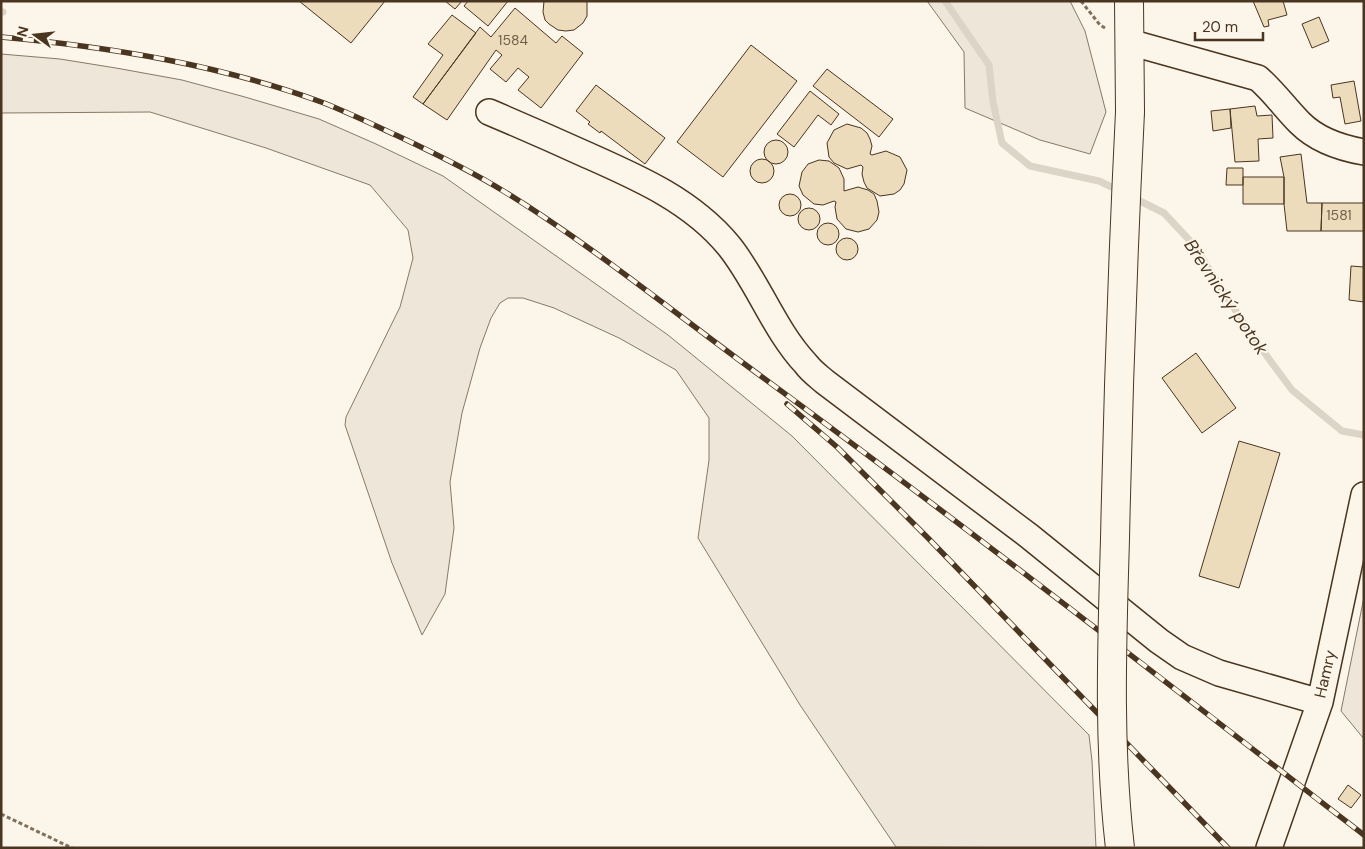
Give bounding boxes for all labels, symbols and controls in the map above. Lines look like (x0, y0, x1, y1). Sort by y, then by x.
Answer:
north arrow (10, 10, 60, 60)
scale bar (1195, 10, 1262, 42)
text: 20 m (1202, 17, 1238, 37)
text: N (12, 24, 32, 39)
house number: 1584 (498, 31, 528, 49)
house number: 1581 (1326, 206, 1352, 224)
water label: Břevnický potok (1178, 235, 1274, 360)
street label: Hamry (1309, 648, 1341, 700)

